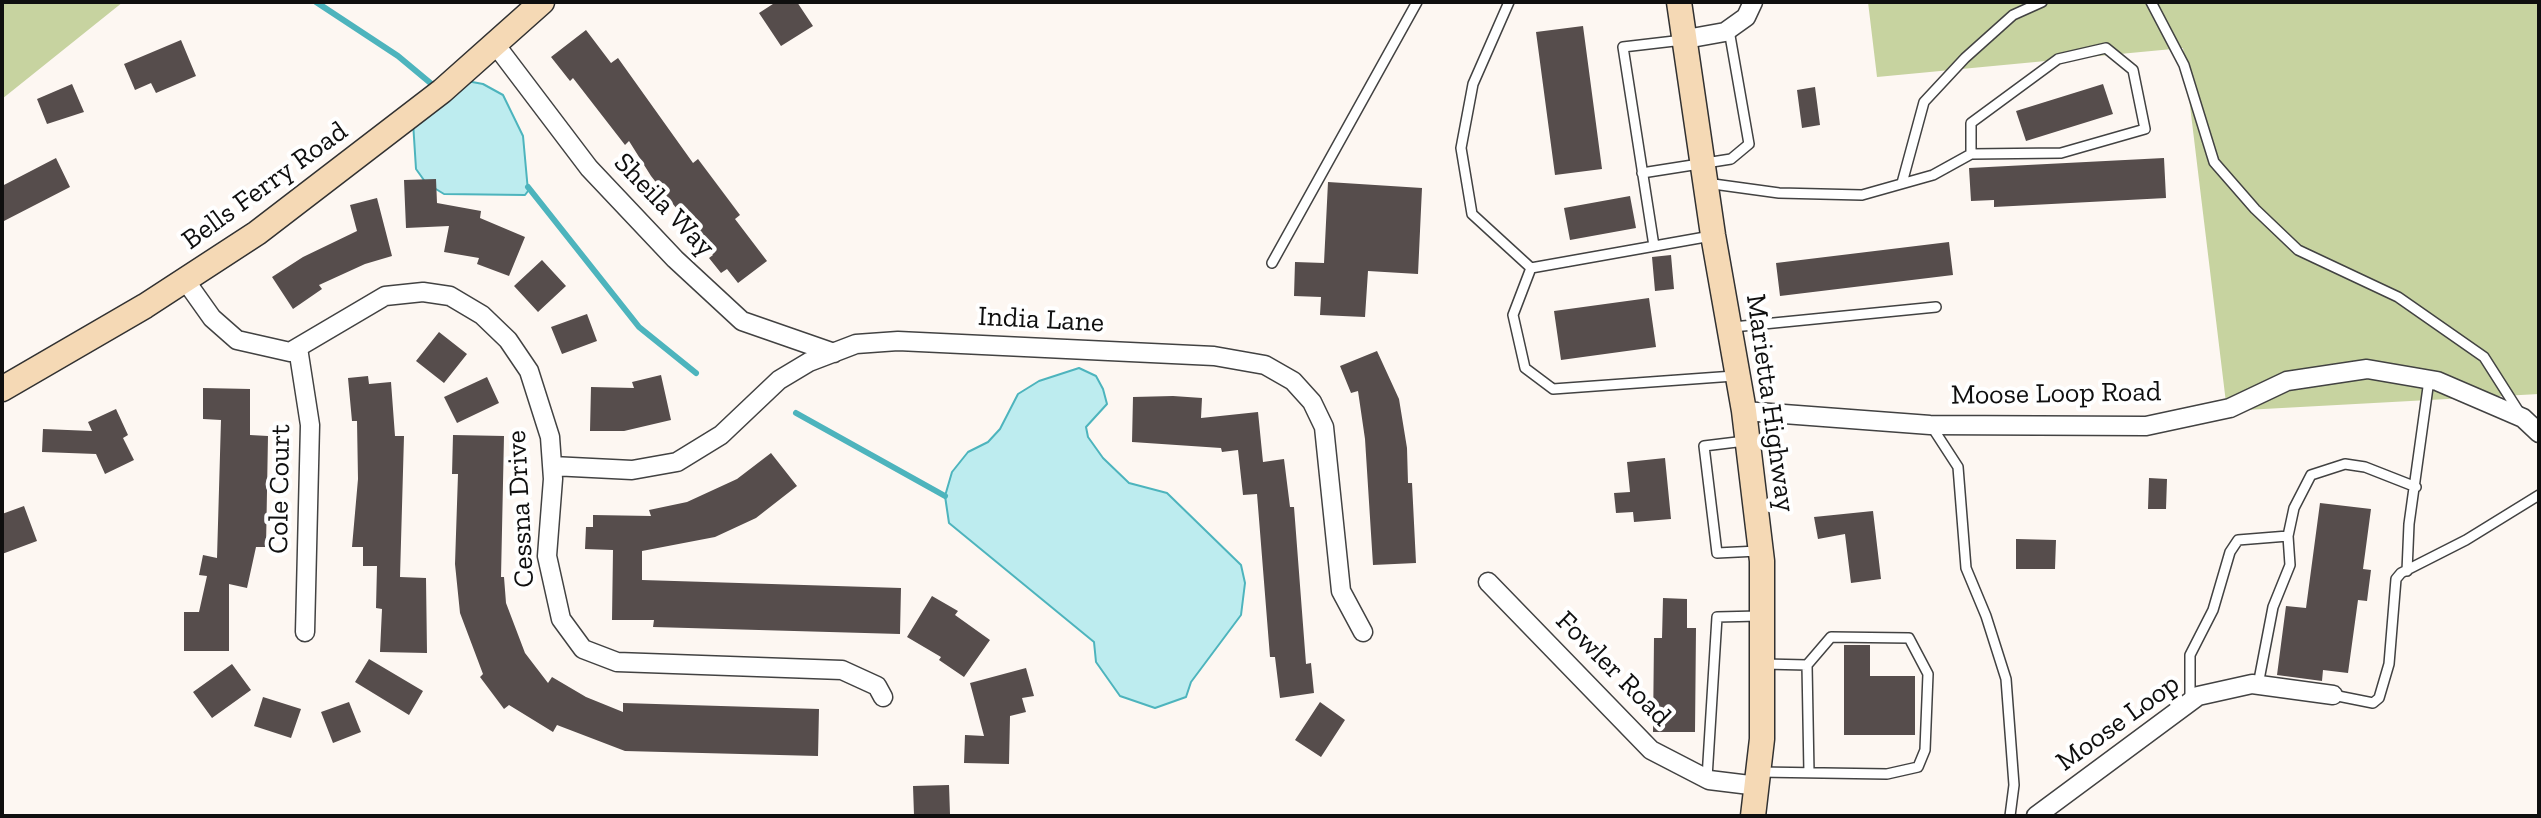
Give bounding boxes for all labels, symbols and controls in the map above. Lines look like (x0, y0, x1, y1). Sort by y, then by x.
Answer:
street label: Bells Ferry Road (176, 115, 354, 257)
street label: Sheila Way (606, 146, 722, 264)
street label: Marietta Highway (1738, 292, 1802, 514)
street label: India Lane (977, 300, 1105, 340)
street label: Moose Loop Road (1950, 375, 2162, 413)
street label: Cole Court (262, 424, 298, 554)
street label: Cessna Drive (500, 429, 542, 589)
street label: Fowler Road (1548, 604, 1678, 734)
street label: Moose Loop (2050, 667, 2186, 779)

